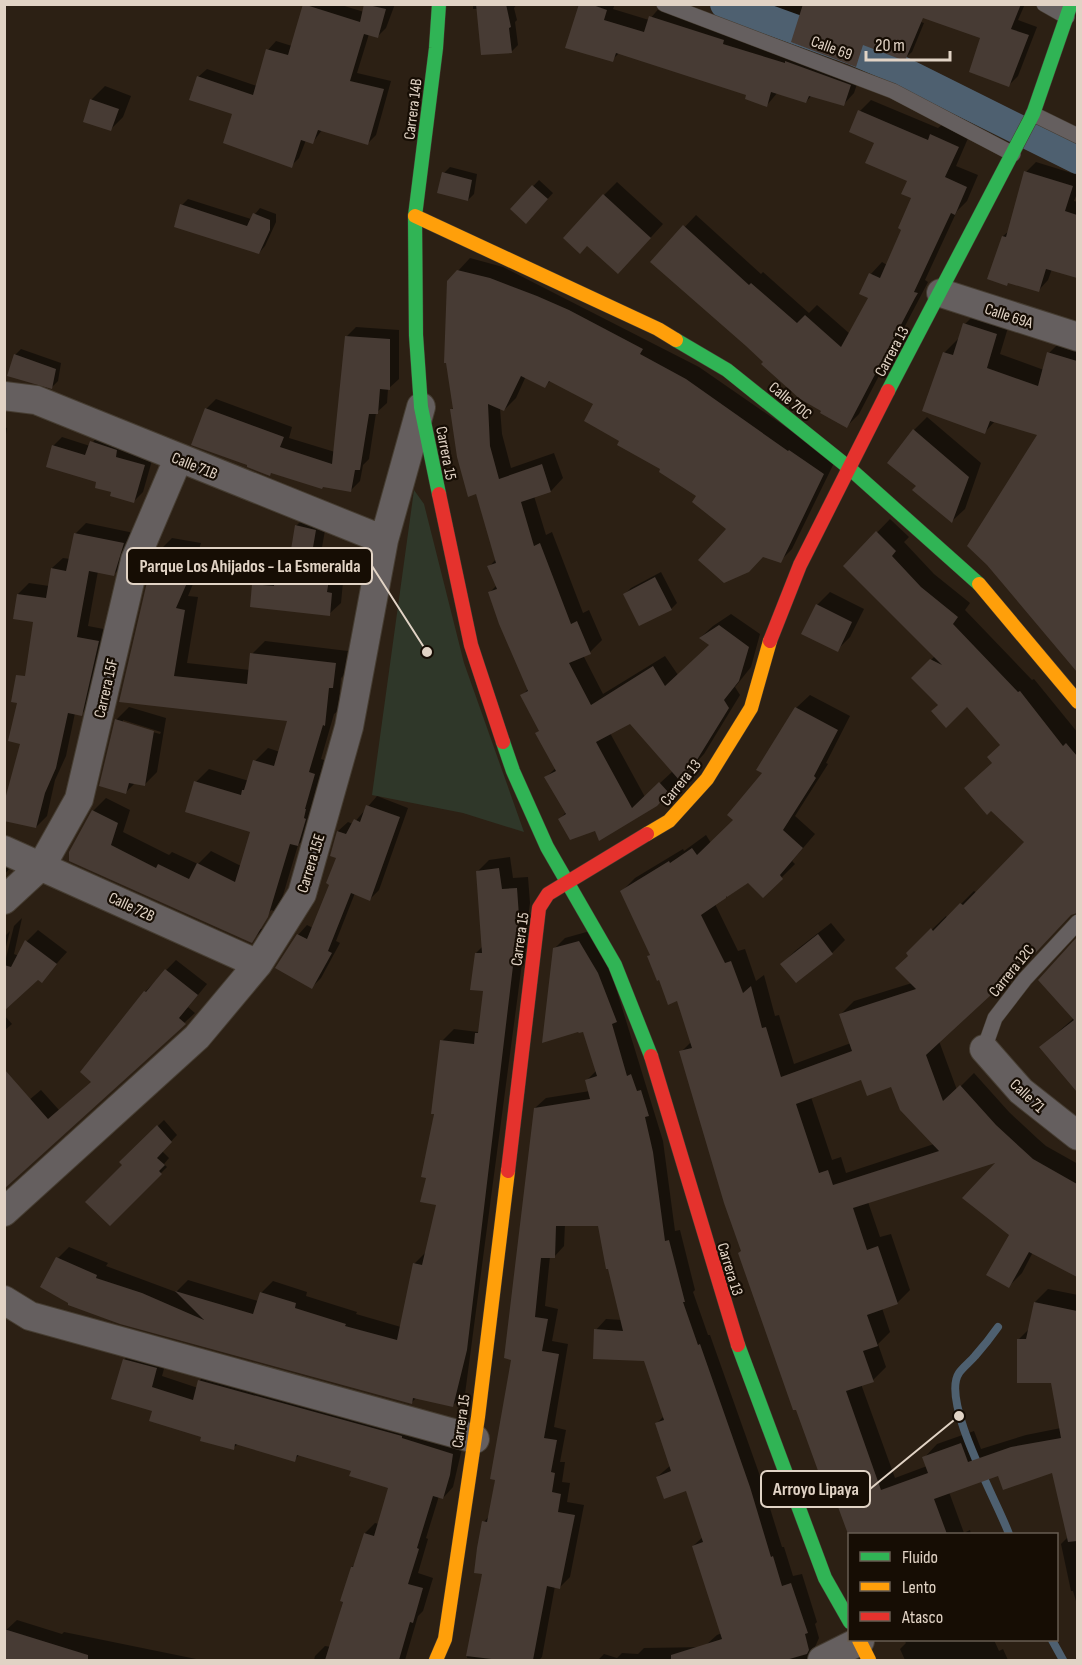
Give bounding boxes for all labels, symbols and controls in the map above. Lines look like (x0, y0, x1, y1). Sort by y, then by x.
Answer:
scale bar (866, 24, 950, 62)
street label: Calle 69 (808, 32, 855, 65)
text: 20 m (875, 35, 905, 56)
street label: Carrera 14B (400, 78, 427, 141)
street label: Calle 69A (982, 300, 1035, 333)
street label: Carrera 13 (871, 323, 913, 380)
street label: Calle 70C (765, 378, 816, 424)
street label: Carrera 15 (431, 425, 460, 482)
street label: Calle 71B (169, 449, 220, 484)
callout: Parque Los Ahijados - La Esmeralda (127, 548, 372, 584)
text: Parque Los Ahijados - La Esmeralda (139, 556, 361, 577)
street label: Carrera 15F (90, 657, 123, 720)
street label: Carrera 13 (657, 756, 706, 810)
street label: Carrera 15E (293, 832, 329, 895)
street label: Calle 72B (105, 888, 157, 926)
street label: Carrera 15 (507, 911, 534, 967)
street label: Carrera 12C (985, 941, 1039, 1001)
street label: Calle 71 (1006, 1075, 1049, 1117)
street label: Carrera 13 (713, 1241, 747, 1298)
street label: Carrera 15 (448, 1393, 475, 1449)
callout: Arroyo Lipaya (761, 1471, 870, 1507)
text: Arroyo Lipaya (772, 1479, 859, 1500)
legend (848, 1533, 1058, 1641)
text: Fluido (902, 1547, 938, 1568)
text: Lento (902, 1577, 936, 1598)
text: Atasco (901, 1607, 943, 1628)

